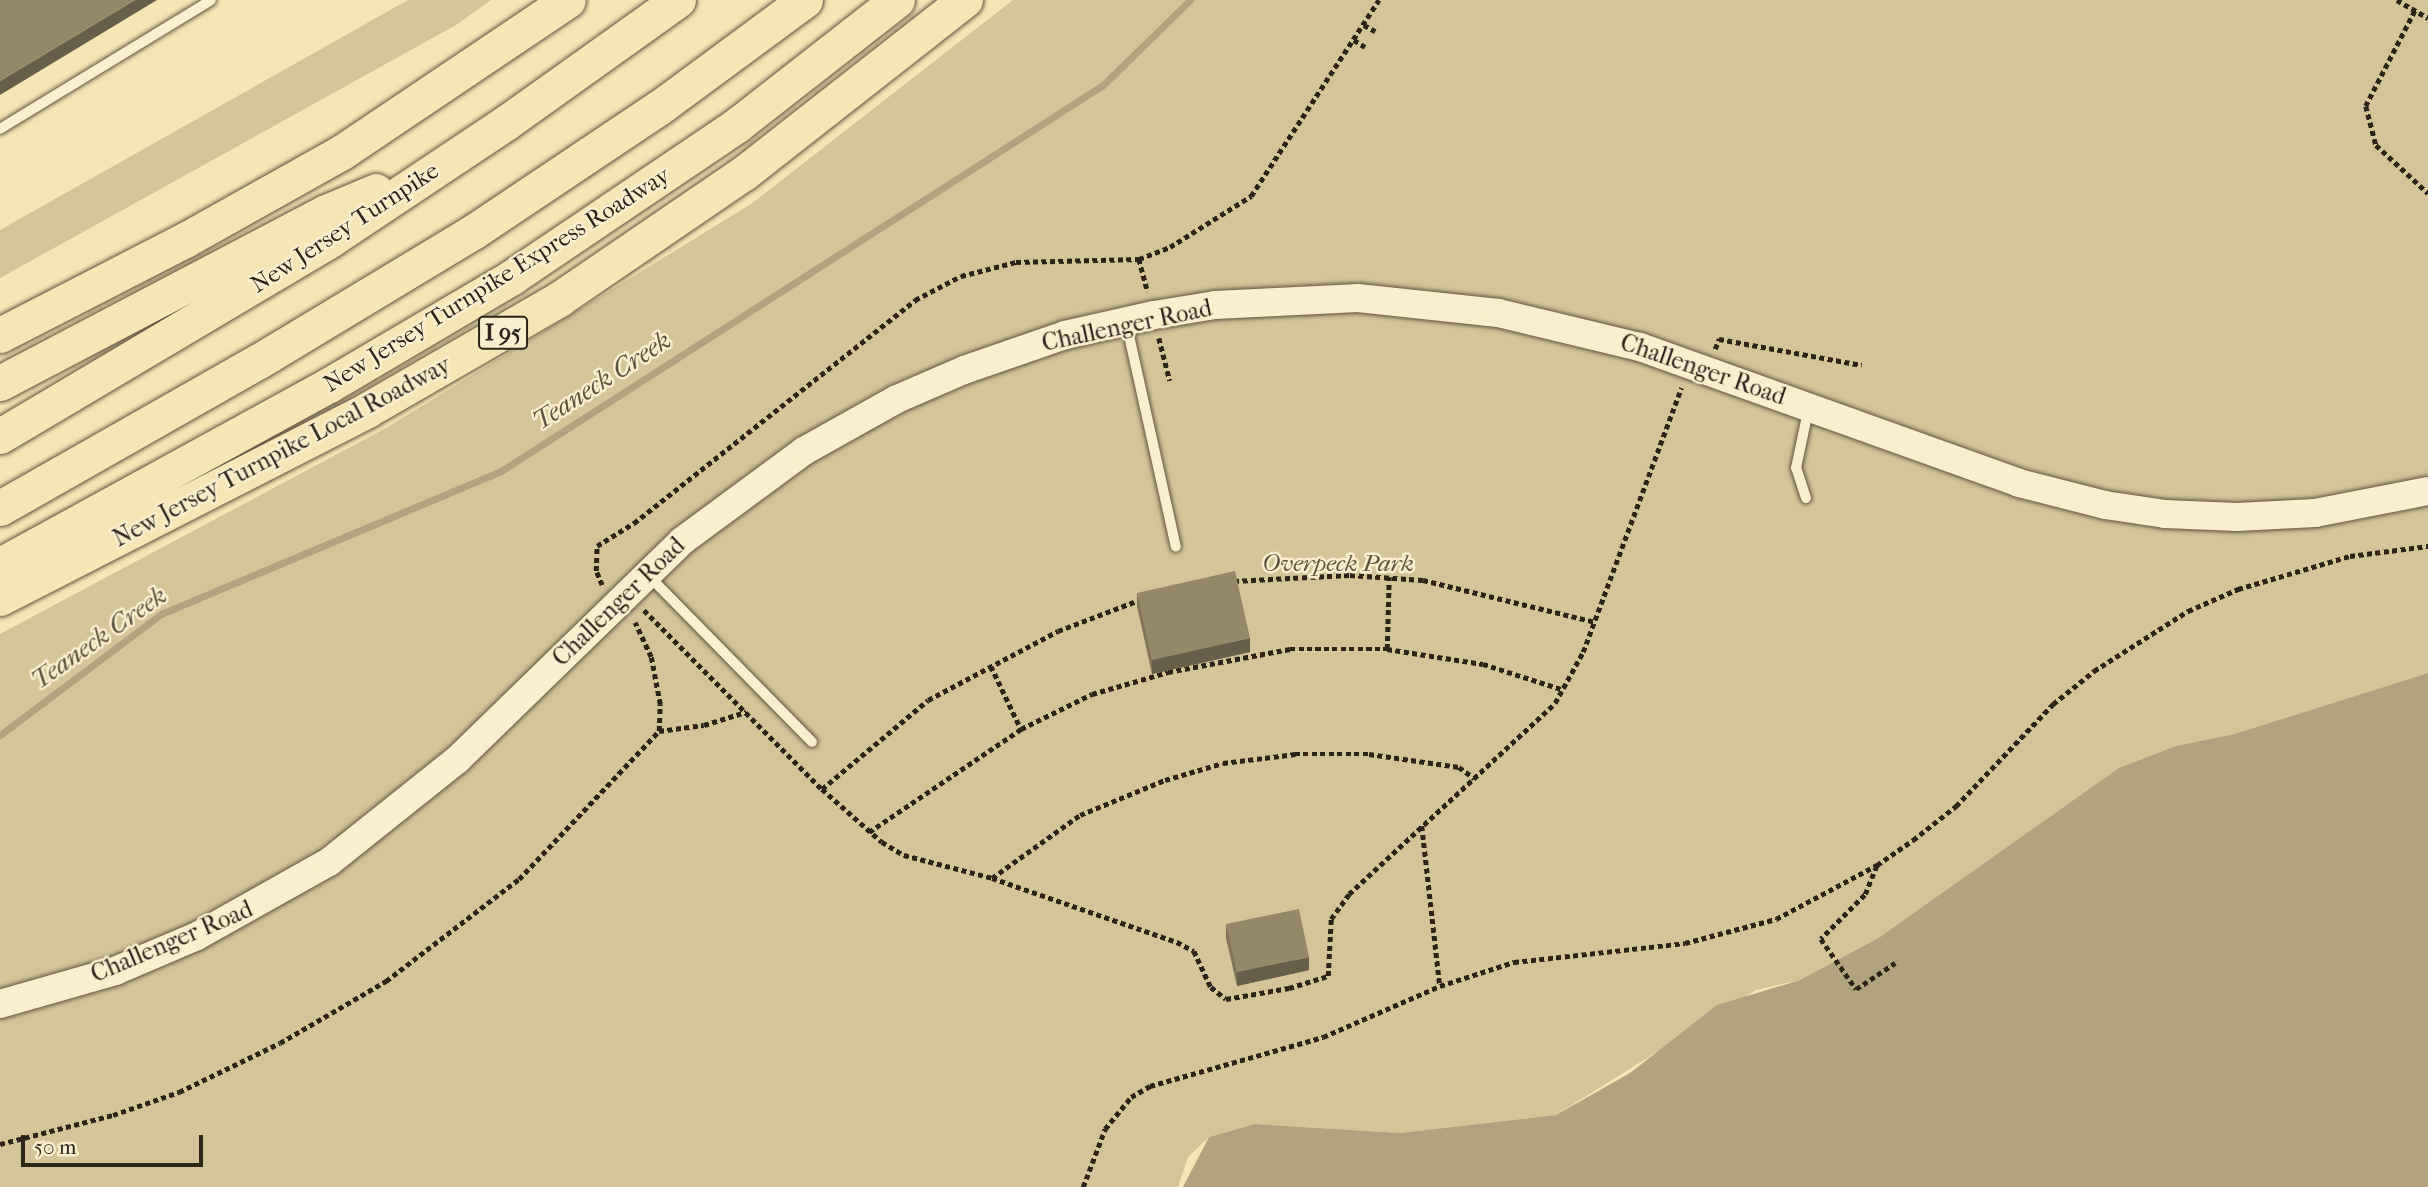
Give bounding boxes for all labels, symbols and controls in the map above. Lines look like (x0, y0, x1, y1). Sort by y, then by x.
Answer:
street label: New Jersey Turnpike (246, 156, 444, 300)
street label: New Jersey Turnpike Express Roadway (319, 161, 675, 399)
street label: Challenger Road (1039, 294, 1215, 358)
road number: I 95 (477, 314, 529, 352)
water label: Teaneck Creek (527, 325, 677, 437)
street label: Challenger Road (1616, 328, 1790, 412)
street label: New Jersey Turnpike Local Roadway (108, 350, 456, 554)
street label: Challenger Road (547, 532, 691, 672)
park label: Overpeck Park (1262, 550, 1414, 578)
water label: Teaneck Creek (25, 580, 173, 696)
street label: Challenger Road (87, 895, 257, 989)
scale bar (24, 1120, 206, 1164)
text: 50 m (34, 1135, 77, 1159)

